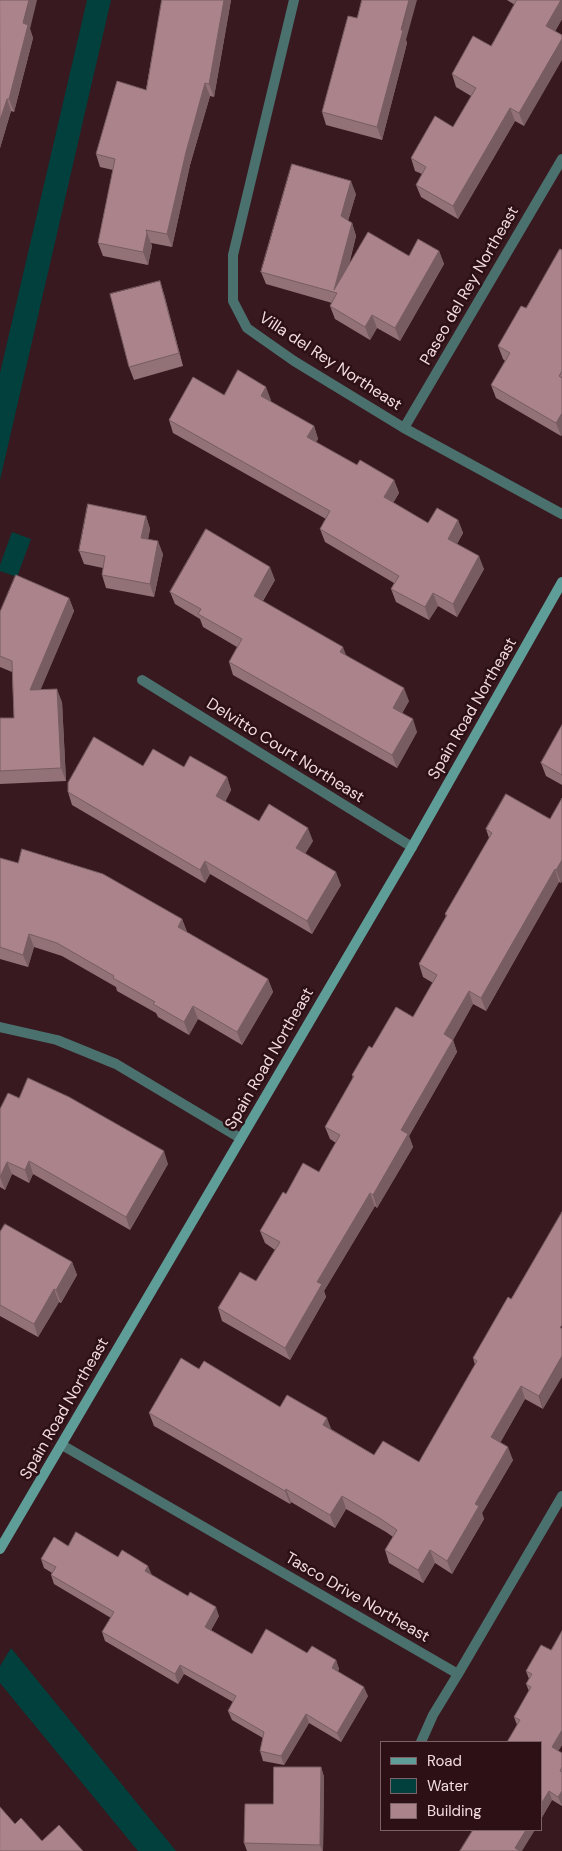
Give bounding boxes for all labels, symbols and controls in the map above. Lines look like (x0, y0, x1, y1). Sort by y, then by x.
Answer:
street label: Paseo del Rey Northeast (417, 203, 523, 369)
street label: Villa del Rey Northeast (255, 309, 405, 415)
street label: Spain Road Northeast (425, 635, 521, 783)
street label: Delvitto Court Northeast (203, 695, 367, 807)
street label: Spain Road Northeast (222, 985, 318, 1133)
street label: Spain Road Northeast (17, 1335, 113, 1483)
street label: Tasco Drive Northeast (282, 1549, 432, 1647)
legend (380, 1741, 542, 1831)
text: Road (427, 1751, 462, 1771)
text: Water (427, 1776, 468, 1796)
text: Building (427, 1801, 482, 1821)

